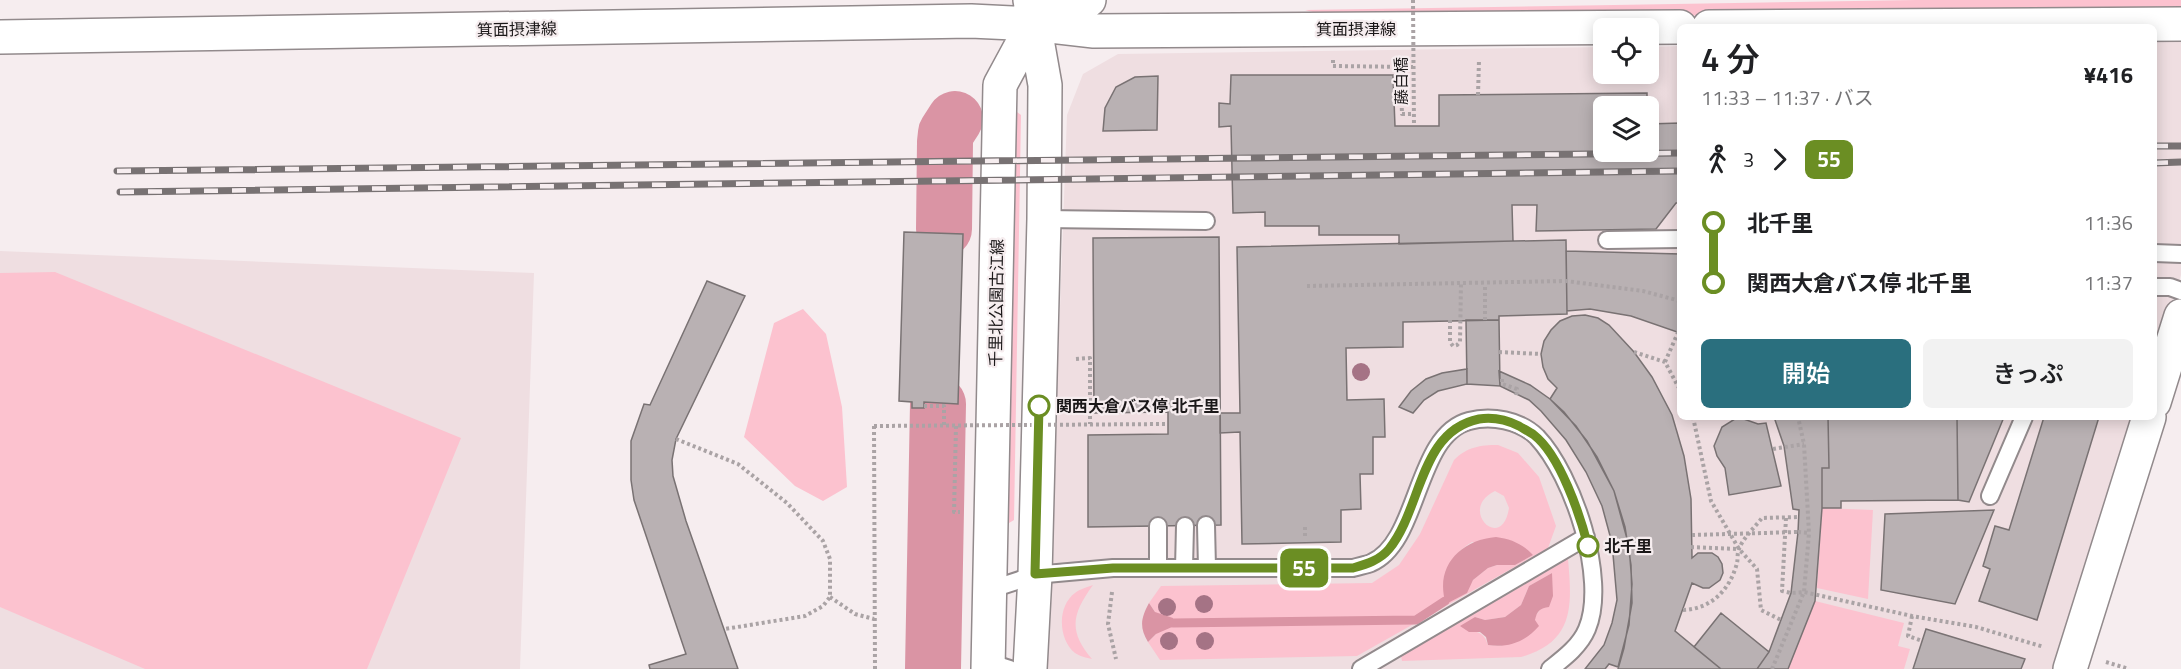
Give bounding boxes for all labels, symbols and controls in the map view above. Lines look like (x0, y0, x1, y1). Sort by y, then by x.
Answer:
street label: 箕面摂津線 (477, 16, 557, 42)
street label: 箕面摂津線 (1316, 17, 1396, 41)
map controls (1593, 18, 1659, 162)
button: locate (1593, 18, 1659, 84)
text: 4 分 (1701, 34, 1760, 84)
street label: 藤白橋 (1389, 57, 1413, 105)
text: ¥416 (2084, 58, 2133, 92)
text: 11:33 – 11:37 · バス (1701, 82, 1874, 113)
button: layers (1593, 96, 1659, 162)
icon: walk (1701, 143, 1734, 176)
icon: forward (1763, 143, 1796, 176)
text: 55 (1817, 143, 1841, 175)
text: 3 (1743, 144, 1754, 175)
text: 北千里 (1747, 206, 1813, 240)
text: 11:36 (2084, 207, 2133, 238)
street label: 千里北公園古江線 (983, 239, 1009, 367)
text: 関西大倉バス停 北千里 (1747, 266, 1972, 300)
text: 11:37 (2084, 267, 2133, 298)
button: 開始 (1701, 339, 1911, 408)
button: きっぷ (1923, 339, 2133, 408)
place label: 関西大倉バス停 北千里 (1056, 394, 1220, 418)
marker: 関西大倉バス停 北千里 (1028, 395, 1050, 417)
place label: 北千里 (1604, 534, 1652, 558)
marker: 北千里 (1577, 535, 1599, 557)
line badge: 55 (1277, 548, 1331, 588)
text: 55 (1292, 552, 1316, 584)

